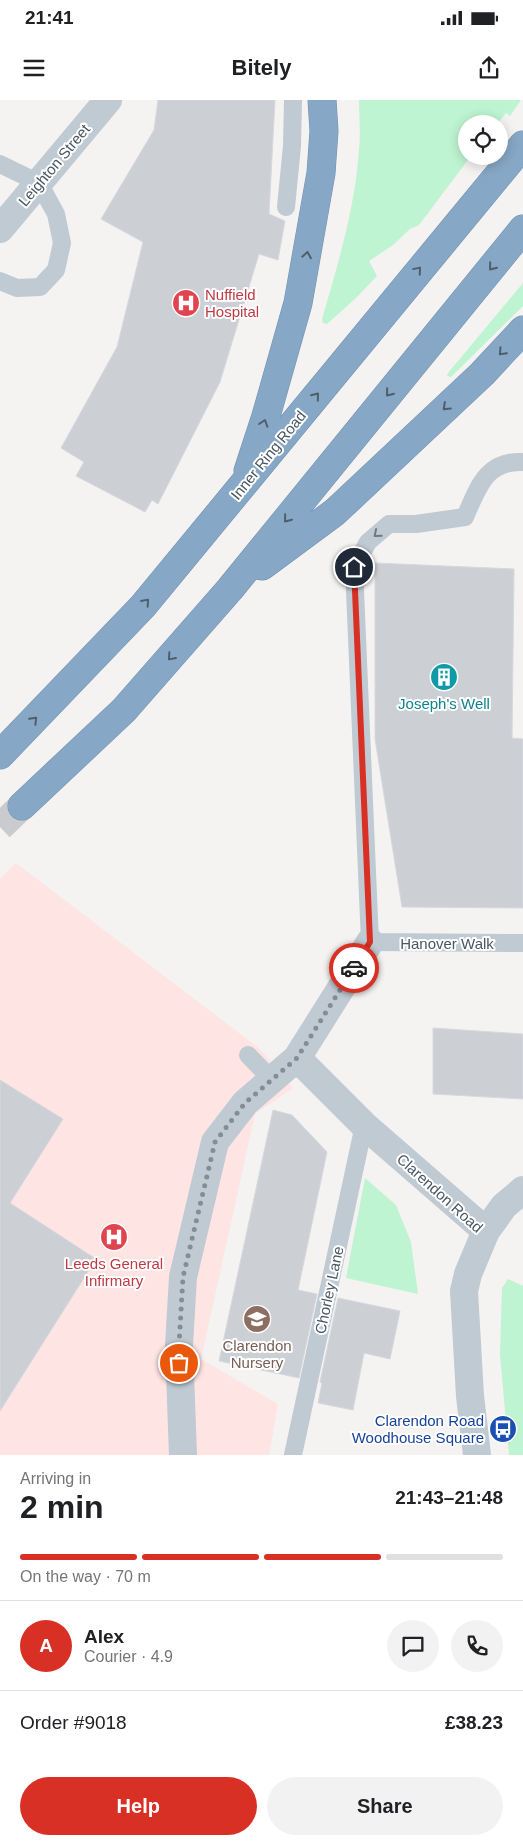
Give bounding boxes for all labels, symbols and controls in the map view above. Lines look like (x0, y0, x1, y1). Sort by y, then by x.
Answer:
text: 21:41 (25, 7, 74, 28)
icon: menu (20, 54, 48, 82)
icon: share (475, 54, 503, 82)
text: Bitely (232, 55, 291, 80)
map controls (458, 115, 508, 165)
button: locate (458, 115, 508, 165)
street label: Leighton Street (15, 120, 94, 209)
one-way arrow (301, 251, 311, 260)
one-way arrow (490, 261, 498, 270)
one-way arrow (413, 266, 422, 275)
place label: Nuffield Hospital (205, 286, 259, 320)
hospital icon: Nuffield Hospital (171, 288, 201, 318)
one-way arrow (499, 346, 508, 355)
one-way arrow (386, 387, 395, 396)
one-way arrow (311, 393, 319, 402)
one-way arrow (443, 401, 452, 410)
street label: Inner Ring Road (227, 407, 309, 503)
one-way arrow (258, 420, 268, 428)
one-way arrow (285, 513, 293, 522)
one-way arrow (374, 528, 383, 537)
pin (333, 546, 375, 588)
icon: home (340, 553, 368, 581)
one-way arrow (140, 599, 149, 608)
one-way arrow (168, 651, 177, 660)
building icon: Joseph's Well (429, 662, 459, 692)
place label: Joseph's Well (398, 695, 490, 712)
one-way arrow (28, 716, 37, 725)
street label: Hanover Walk (400, 935, 494, 952)
courier (329, 943, 379, 993)
icon: car (340, 954, 368, 982)
street label: Clarendon Road (394, 1150, 486, 1236)
hospital icon: Leeds General Infirmary (99, 1222, 129, 1252)
street label: Chorley Lane (311, 1245, 347, 1335)
place label: Leeds General Infirmary (65, 1255, 163, 1289)
school or university icon: Clarendon Nursery (242, 1304, 272, 1334)
place label: Clarendon Nursery (222, 1337, 292, 1371)
pin (158, 1342, 200, 1384)
icon: bag (165, 1349, 193, 1377)
place label: Clarendon Road Woodhouse Square (352, 1412, 484, 1446)
bus stop icon: Clarendon Road Woodhouse Square (488, 1414, 518, 1444)
text: Arriving in (20, 1470, 91, 1487)
text: 21:43–21:48 (395, 1487, 503, 1508)
text: 2 min (20, 1489, 104, 1525)
text: On the way · 70 m (20, 1568, 151, 1585)
button: chat (387, 1620, 439, 1672)
button: phone (451, 1620, 503, 1672)
text: Alex (84, 1626, 124, 1647)
text: A (39, 1635, 53, 1656)
text: Courier · 4.9 (84, 1648, 173, 1665)
text: Order #9018 (20, 1712, 127, 1733)
text: £38.23 (445, 1712, 503, 1733)
button: Help (20, 1777, 257, 1835)
button: Share (267, 1777, 503, 1835)

